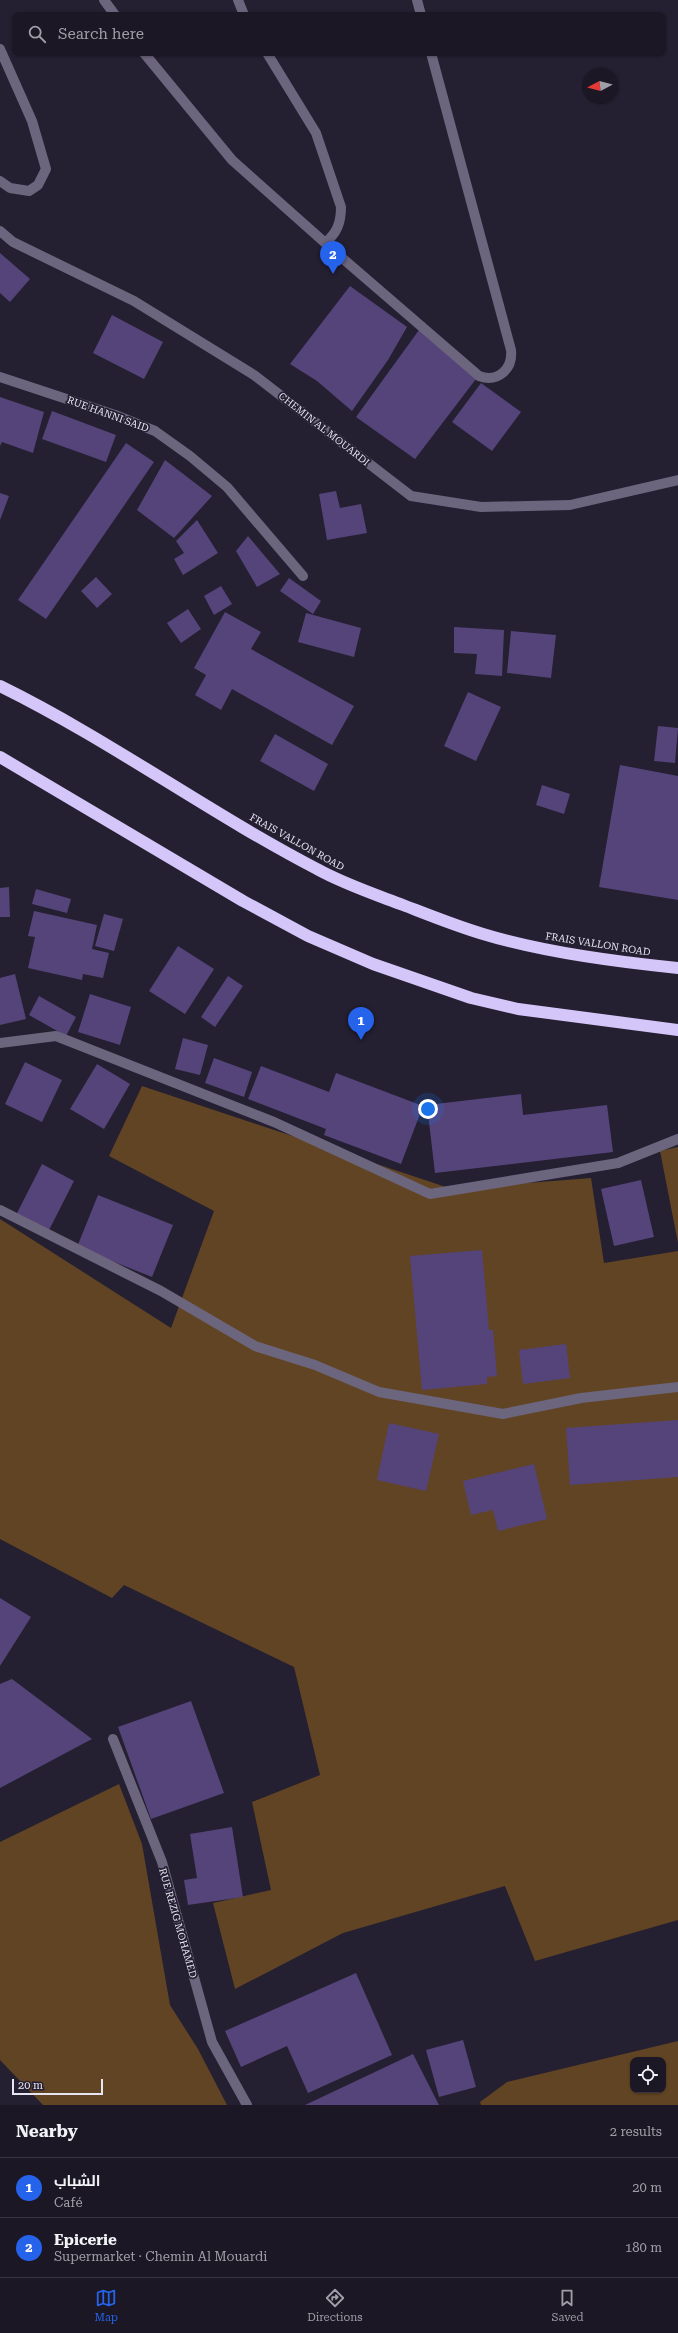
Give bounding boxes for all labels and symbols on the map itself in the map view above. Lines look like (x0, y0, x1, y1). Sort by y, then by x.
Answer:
north arrow (582, 68, 618, 104)
pin: 2 (320, 241, 346, 274)
street label: CHEMIN AL MOUARDI (277, 390, 372, 468)
street label: RUE HANNI SAID (66, 394, 151, 434)
street label: FRAIS VALLON ROAD (248, 811, 346, 873)
street label: FRAIS VALLON ROAD (545, 930, 652, 958)
pin: 1 (348, 1007, 374, 1040)
your location (418, 1099, 438, 1119)
street label: RUE REZIG MOHAMED (157, 1867, 199, 1979)
scale bar (12, 2077, 103, 2096)

